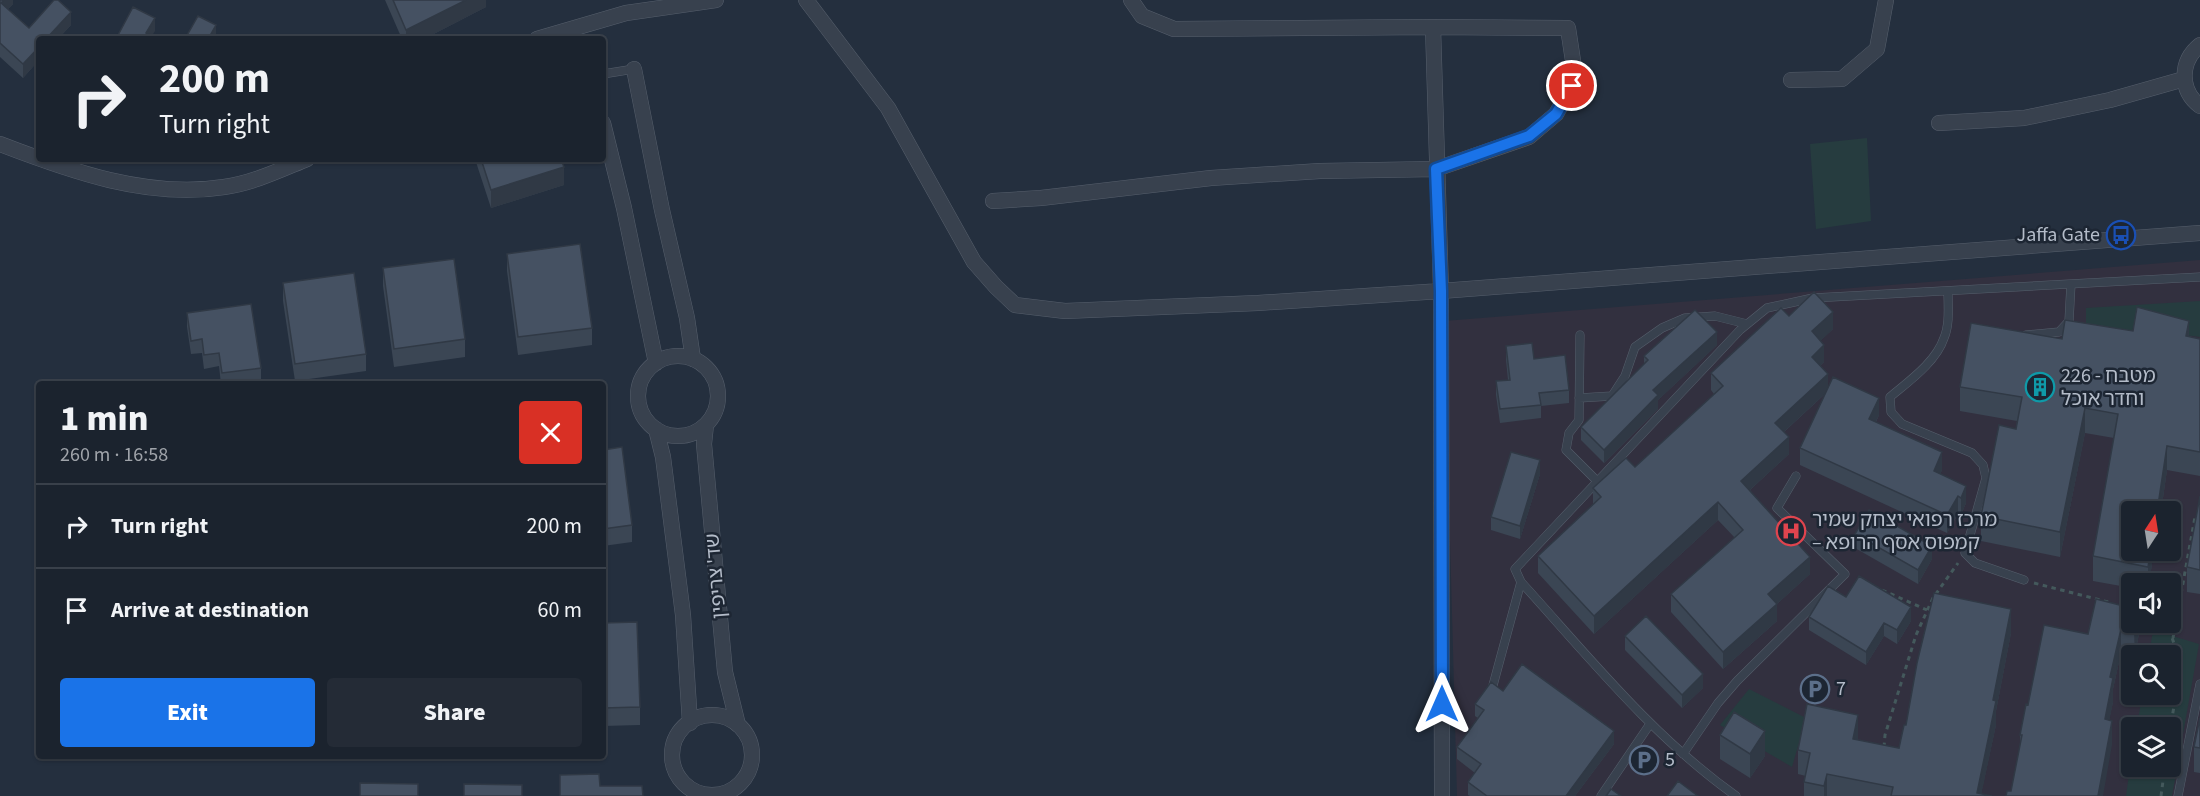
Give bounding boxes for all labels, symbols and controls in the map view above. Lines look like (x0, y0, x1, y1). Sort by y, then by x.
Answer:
text: 200 m (159, 49, 270, 109)
icon: right (60, 60, 138, 138)
pin (1546, 60, 1597, 111)
icon: arrive (1555, 69, 1588, 102)
text: Turn right (159, 105, 270, 144)
bus stop icon: Jaffa Gate (2105, 219, 2137, 251)
place label: Jaffa Gate (2017, 221, 2100, 249)
place label: 226 - מטבח וחדר אוכל (2061, 362, 2156, 413)
building icon: 226 - מטבח וחדר אוכל (2024, 371, 2056, 403)
text: 1 min (60, 393, 148, 444)
button: close (519, 401, 582, 464)
text: 260 m · 16:58 (60, 441, 168, 469)
north arrow (2121, 501, 2181, 561)
map controls (2121, 501, 2181, 777)
place label: מרכז רפואי יצחק שמיר – קמפוס אסף הרופא (1812, 506, 1997, 557)
icon: right (60, 510, 93, 543)
text: Turn right (111, 510, 208, 542)
text: 200 m (527, 510, 582, 542)
hospital icon: מרכז רפואי יצחק שמיר – קמפוס אסף הרופא (1775, 515, 1807, 547)
street label: שד' צריפין (698, 532, 734, 620)
button: sound (2121, 573, 2181, 633)
icon: arrive (60, 594, 93, 627)
text: Arrive at destination (111, 594, 309, 626)
text: 60 m (537, 594, 582, 626)
button: search (2121, 645, 2181, 705)
position arrow (1410, 672, 1474, 736)
parking icon: 7 (1799, 673, 1831, 705)
place label: 7 (1836, 675, 1846, 703)
button: Exit (60, 678, 315, 747)
button: Share (327, 678, 582, 747)
button: layers (2121, 717, 2181, 777)
parking icon: 5 (1628, 744, 1660, 776)
place label: 5 (1665, 746, 1675, 774)

